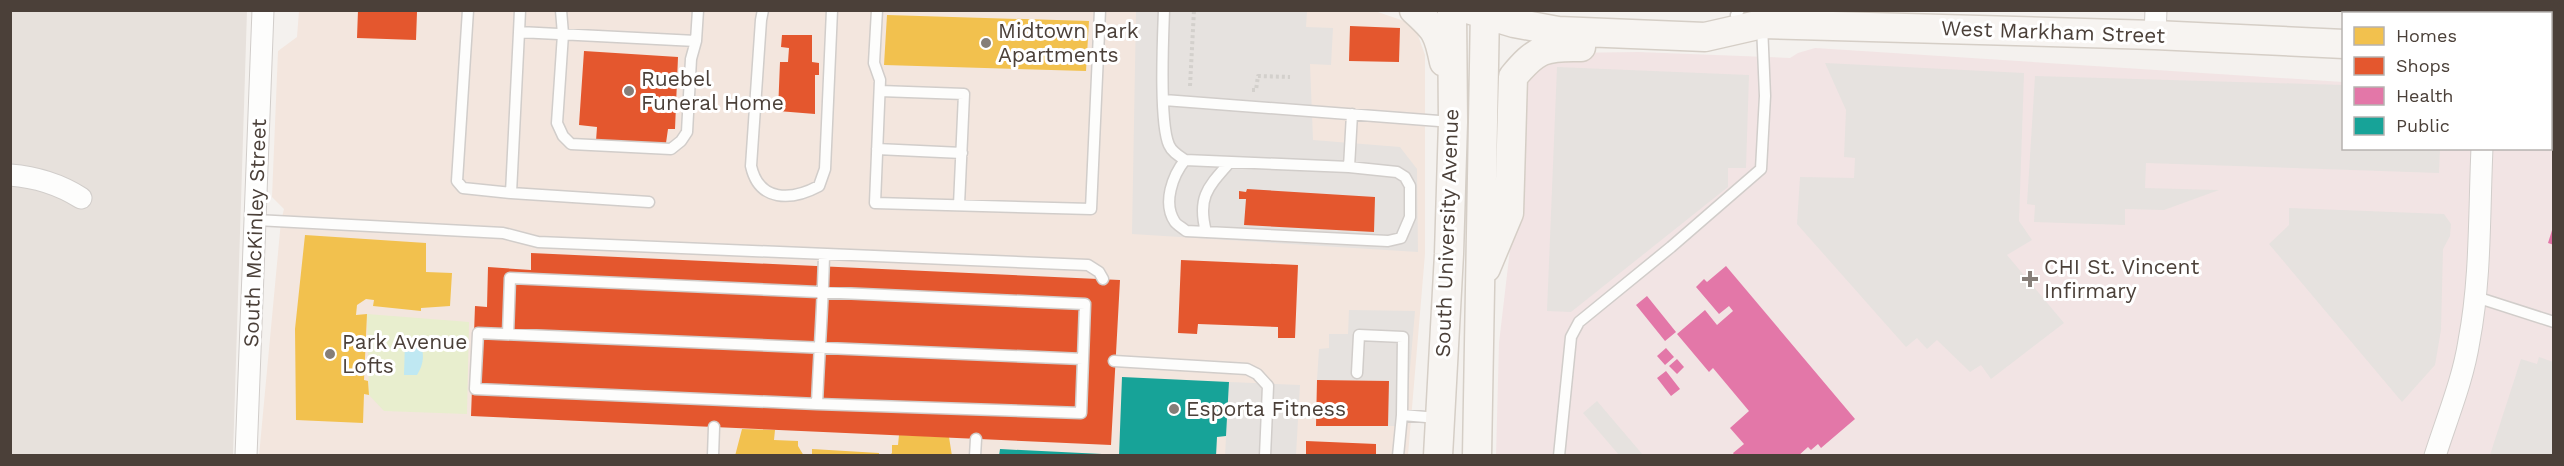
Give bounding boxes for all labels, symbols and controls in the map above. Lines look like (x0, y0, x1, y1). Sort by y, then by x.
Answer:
legend (2342, 12, 2552, 150)
street label: West Markham Street (1941, 15, 2166, 48)
place label: Midtown Park Apartments (998, 18, 1139, 67)
text: Homes (2396, 25, 2457, 46)
marker: Midtown Park Apartments (979, 36, 993, 50)
text: Shops (2396, 55, 2450, 76)
place label: Ruebel Funeral Home (641, 66, 784, 115)
marker: Ruebel Funeral Home (622, 84, 636, 98)
text: Health (2396, 85, 2453, 106)
street label: South University Avenue (1430, 108, 1463, 358)
text: Public (2396, 115, 2450, 136)
street label: South McKinley Street (238, 118, 271, 348)
place label: CHI St. Vincent Infirmary (2044, 254, 2199, 303)
marker: CHI St. Vincent Infirmary (2021, 270, 2039, 288)
place label: Park Avenue Lofts (342, 329, 467, 378)
marker: Park Avenue Lofts (323, 347, 337, 361)
place label: Esporta Fitness (1186, 396, 1346, 421)
marker: Esporta Fitness (1167, 402, 1181, 416)

